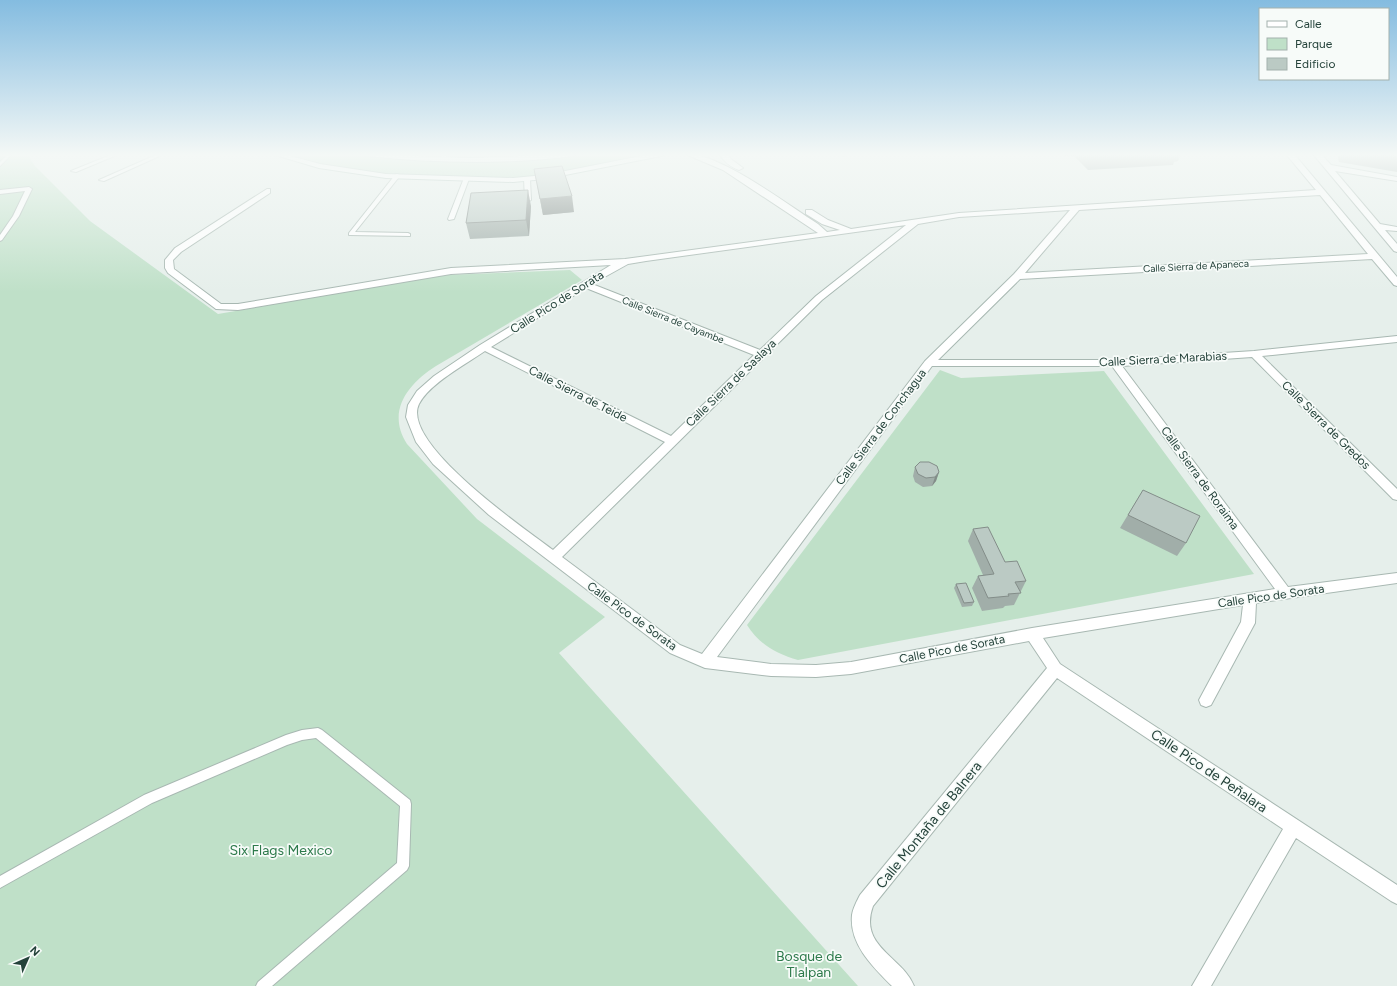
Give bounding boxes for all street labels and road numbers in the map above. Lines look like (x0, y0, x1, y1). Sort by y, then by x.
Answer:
street label: Calle Sierra de Apaneca (1143, 257, 1249, 275)
street label: Calle Pico de Sorata (508, 268, 606, 336)
street label: Calle Sierra de Cayambe (620, 294, 726, 347)
street label: Calle Sierra de Saslaya (683, 336, 779, 430)
street label: Calle Sierra de Marabias (1099, 349, 1228, 369)
street label: Calle Sierra de Teide (526, 363, 630, 425)
street label: Calle Sierra de Conchagua (833, 366, 929, 488)
street label: Calle Sierra de Gredos (1279, 378, 1373, 472)
street label: Calle Sierra de Roraima (1158, 424, 1242, 532)
street label: Calle Pico de Sorata (584, 579, 680, 653)
street label: Calle Pico de Sorata (1217, 582, 1325, 610)
street label: Calle Pico de Sorata (898, 632, 1006, 666)
street label: Calle Pico de Peñalara (1147, 726, 1271, 816)
street label: Calle Montaña de Balnera (873, 758, 985, 892)

